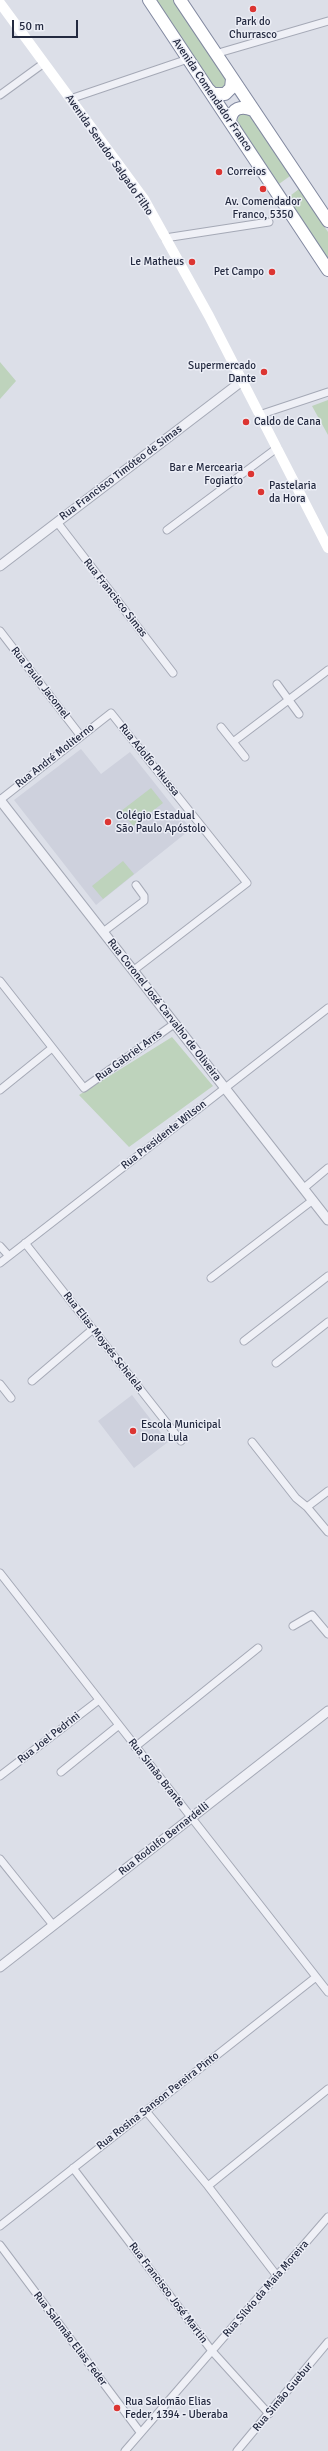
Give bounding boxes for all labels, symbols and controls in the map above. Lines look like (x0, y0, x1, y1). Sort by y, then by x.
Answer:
marker: Park do Churrasco (248, 4, 258, 14)
scale bar (14, 12, 80, 38)
place label: Park do Churrasco (229, 15, 277, 41)
text: 50 m (19, 19, 44, 34)
street label: Avenida Comendador Franco (169, 36, 255, 154)
street label: Avenida Senador Salgado Filho (62, 92, 156, 218)
place label: Correios (227, 165, 266, 179)
marker: Correios (214, 167, 224, 177)
marker: Av. Comendador Franco, 5350 (258, 184, 268, 194)
place label: Av. Comendador Franco, 5350 (225, 195, 301, 221)
place label: Le Matheus (130, 255, 184, 269)
marker: Le Matheus (187, 257, 197, 267)
place label: Pet Campo (214, 265, 264, 279)
marker: Pet Campo (267, 267, 277, 277)
place label: Supermercado Dante (188, 359, 256, 385)
marker: Supermercado Dante (259, 367, 269, 377)
place label: Caldo de Cana (254, 415, 321, 429)
marker: Caldo de Cana (241, 417, 251, 427)
street label: Rua Francisco Timóteo de Simas (57, 423, 185, 523)
place label: Bar e Mercearia Fogiatto (169, 461, 243, 487)
marker: Bar e Mercearia Fogiatto (246, 469, 256, 479)
place label: Pastelaria da Hora (269, 479, 316, 505)
marker: Pastelaria da Hora (256, 487, 266, 497)
street label: Rua Francisco Simas (80, 556, 150, 640)
street label: Rua Paulo Jacomel (8, 644, 72, 722)
street label: Rua André Moliterno (13, 721, 97, 791)
street label: Rua Adolfo Pikussa (116, 721, 182, 799)
place label: Colégio Estadual São Paulo Apóstolo (116, 809, 206, 835)
marker: Colégio Estadual São Paulo Apóstolo (103, 817, 113, 827)
street label: Rua Coronel José Carvalho de Oliveira (104, 936, 224, 1084)
street label: Rua Gabriel Arns (93, 1028, 165, 1084)
street label: Rua Presidente Wilson (119, 1098, 209, 1172)
street label: Rua Elias Moysés Schelela (60, 1289, 146, 1395)
place label: Escola Municipal Dona Lula (141, 1418, 221, 1444)
marker: Escola Municipal Dona Lula (128, 1426, 138, 1436)
street label: Rua Joel Pedrini (15, 1710, 83, 1766)
street label: Rua Simão Brante (125, 1736, 187, 1810)
street label: Rua Rodolfo Bernardelli (116, 1800, 212, 1878)
street label: Rua Rosina Sanson Pereira Pinto (94, 2049, 222, 2153)
street label: Rua Sílvio da Maia Moreira (220, 2238, 312, 2340)
street label: Rua Francisco José Martin (126, 2240, 210, 2346)
street label: Rua Salomão Elias Feder (30, 2289, 110, 2389)
street label: Rua Simão Guebur (250, 2360, 316, 2434)
place label: Rua Salomão Elias Feder, 1394 - Uberaba (125, 2395, 228, 2421)
marker: Rua Salomão Elias Feder, 1394 - Uberaba (112, 2403, 122, 2413)

